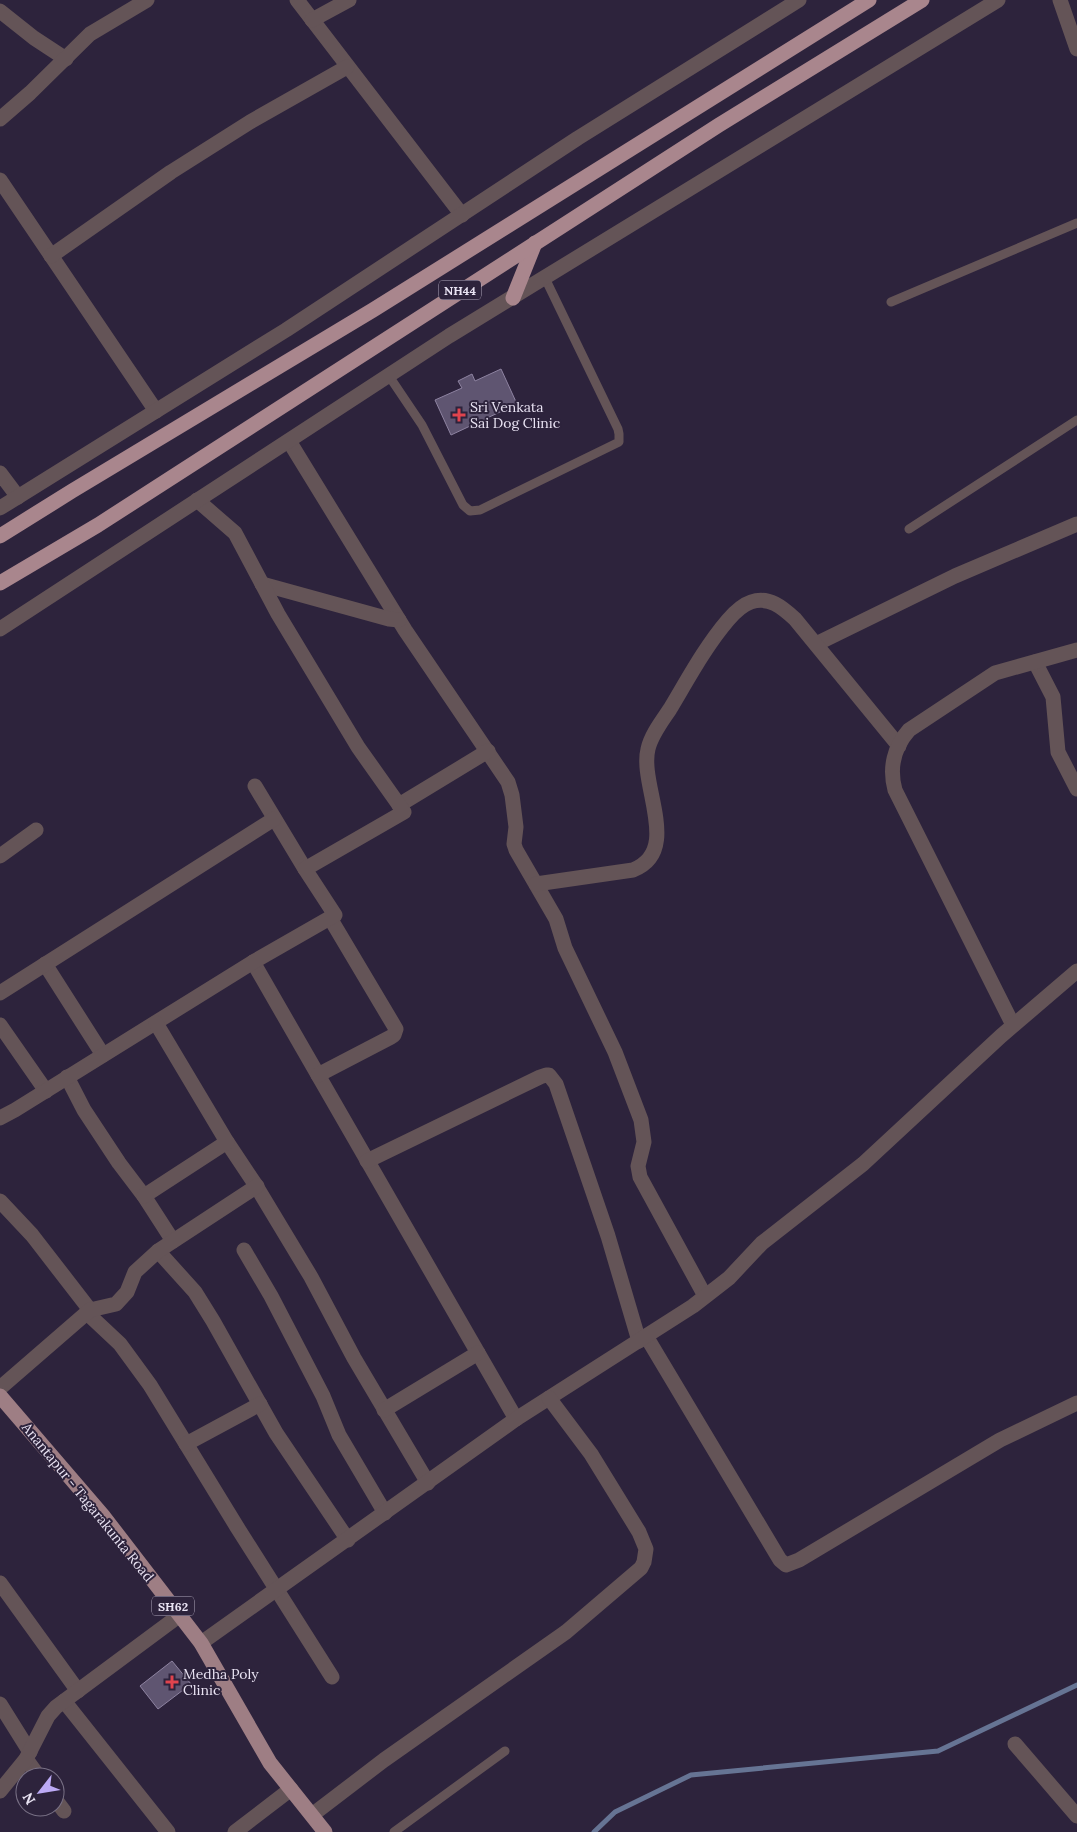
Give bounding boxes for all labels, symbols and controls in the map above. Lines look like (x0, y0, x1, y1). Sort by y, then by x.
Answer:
road number: NH44 (439, 280, 481, 300)
place label: Sri Venkata Sai Dog Clinic (470, 398, 560, 432)
marker: Sri Venkata Sai Dog Clinic (452, 408, 466, 422)
street label: Anantapur - Tagarakunta Road (18, 1418, 158, 1585)
road number: SH62 (152, 1596, 194, 1615)
place label: Medha Poly Clinic (183, 1665, 259, 1699)
marker: Medha Poly Clinic (165, 1675, 179, 1689)
north arrow (15, 1767, 65, 1817)
text: N (18, 1789, 39, 1808)

